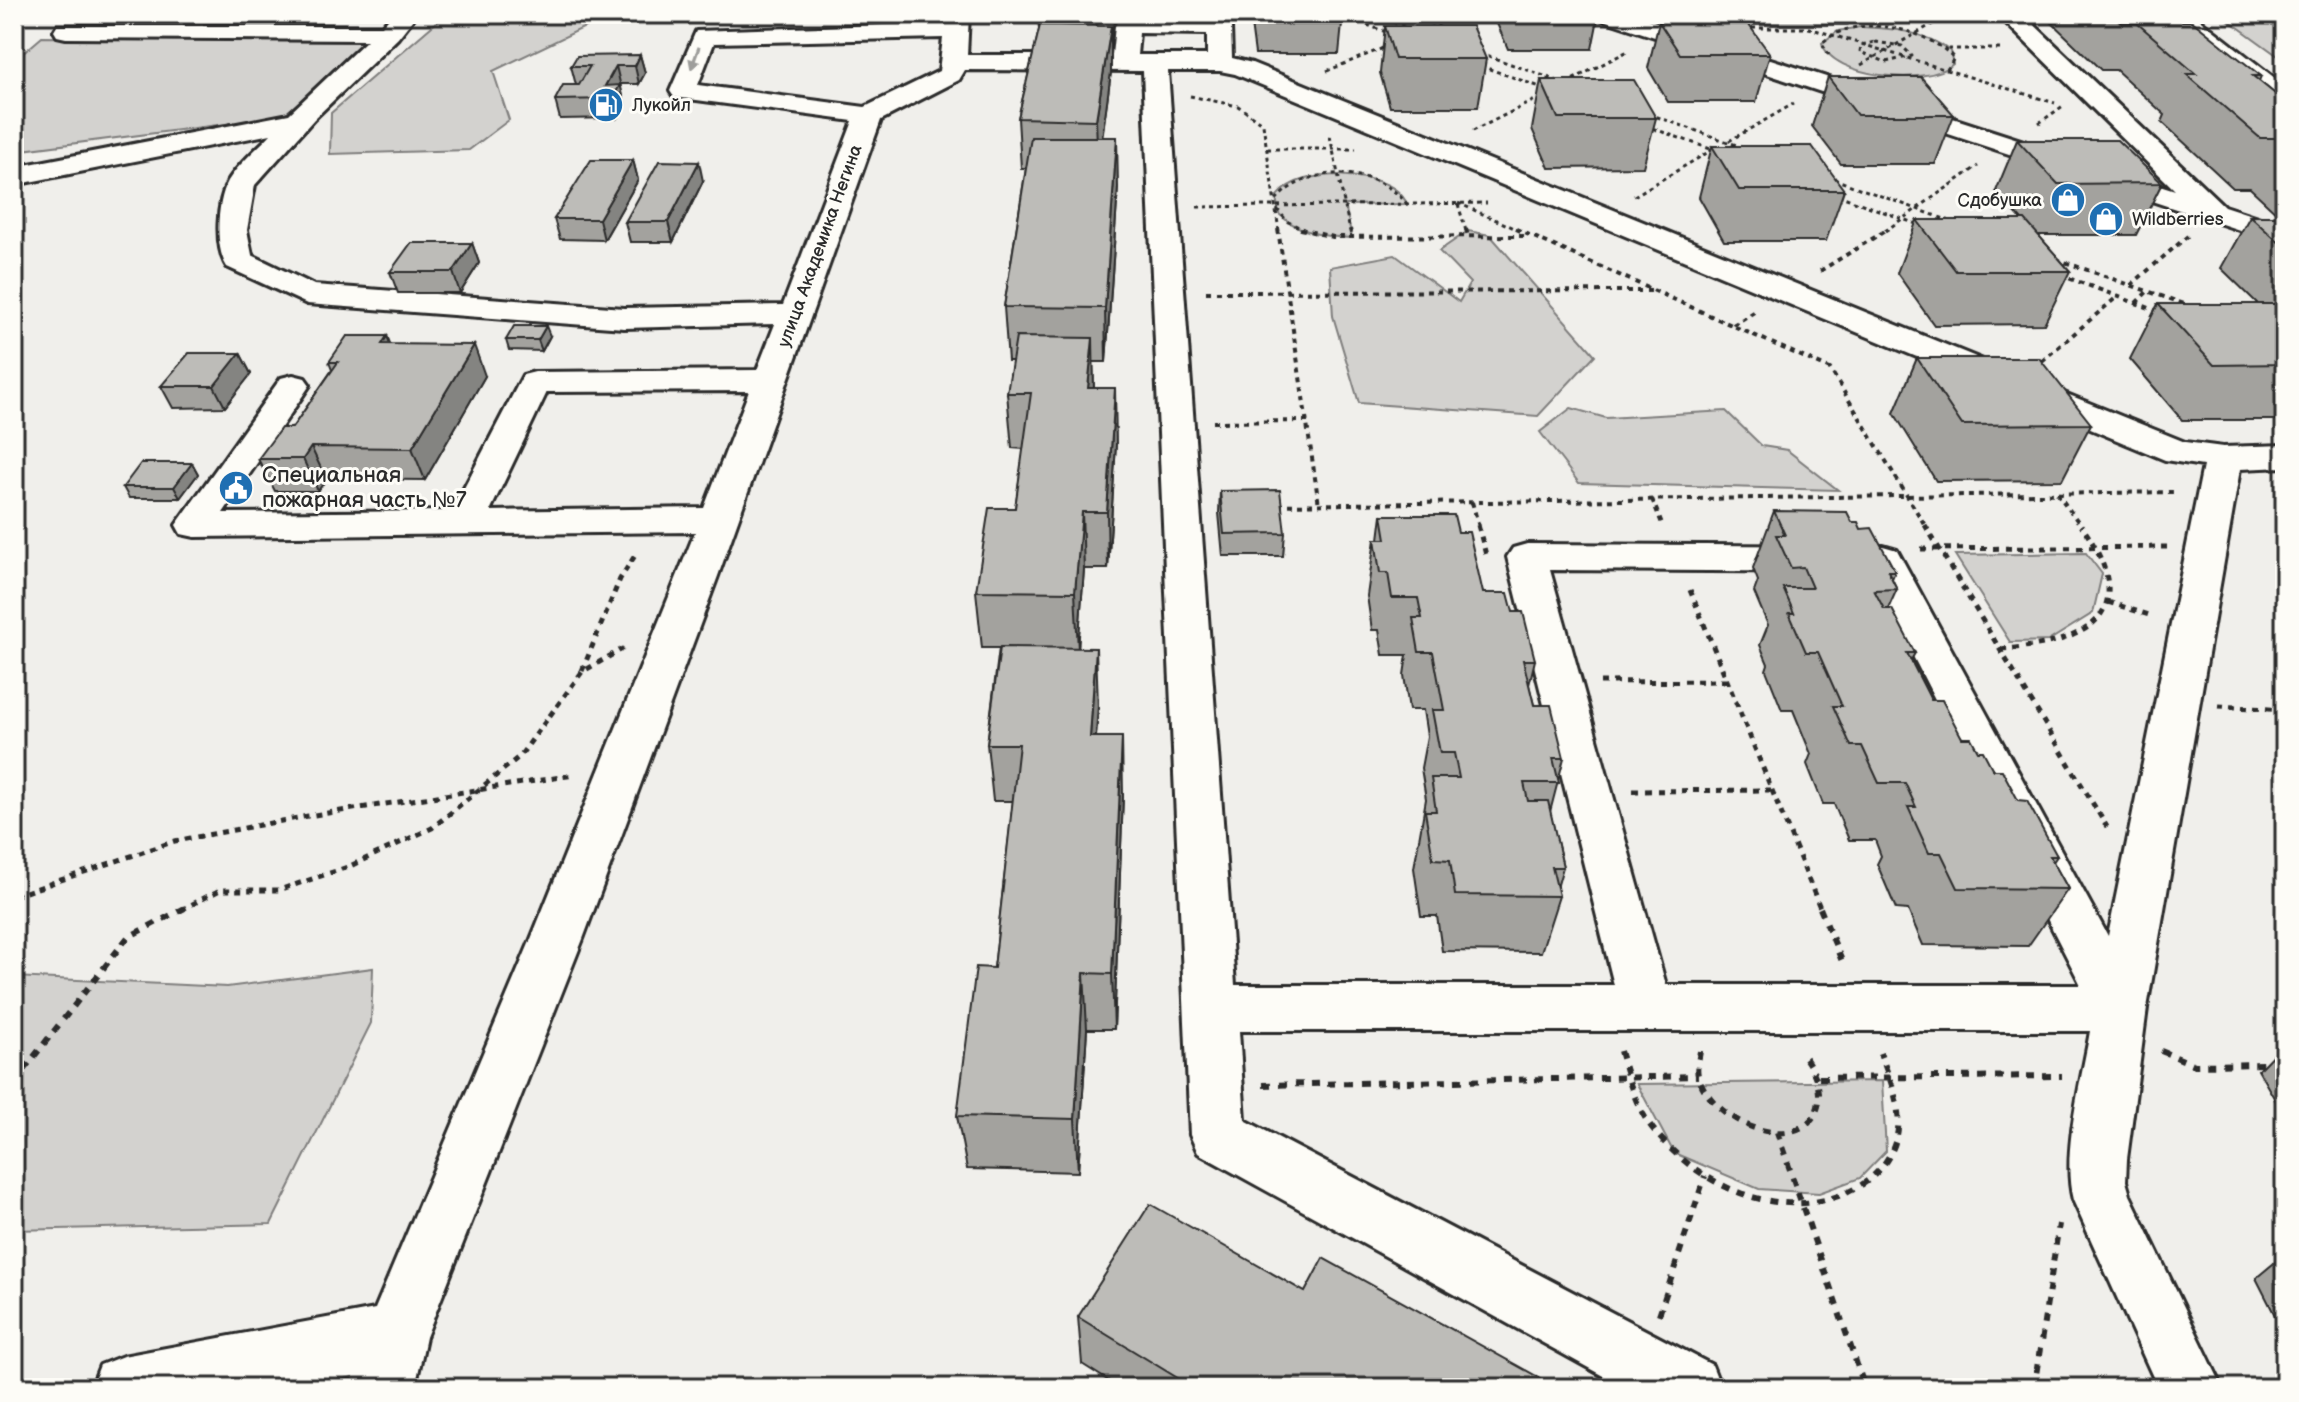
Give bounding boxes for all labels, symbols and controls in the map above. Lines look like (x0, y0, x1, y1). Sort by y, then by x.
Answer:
one-way arrow (689, 46, 701, 70)
fuel station icon: Лукойл (587, 86, 625, 124)
place label: Лукойл (631, 95, 691, 116)
street label: улица Академика Негина (773, 141, 867, 350)
shop icon: Сдобушка (2049, 181, 2087, 219)
place label: Сдобушка (1958, 190, 2042, 211)
shop icon: Wildberries (2087, 200, 2125, 238)
place label: Wildberries (2132, 209, 2224, 230)
place label: Специальная пожарная часть №7 (262, 462, 467, 514)
public building icon: Специальная пожарная часть №7 (217, 469, 255, 507)

